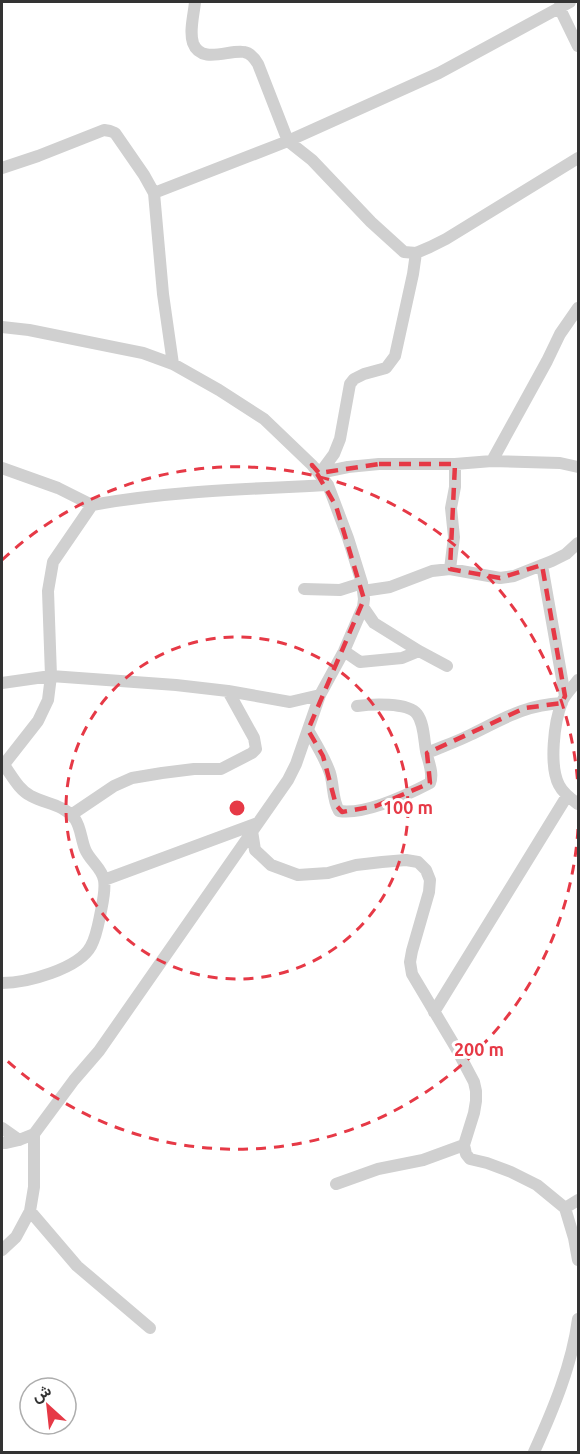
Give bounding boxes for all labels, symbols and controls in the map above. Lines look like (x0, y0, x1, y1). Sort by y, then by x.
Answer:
text: 100 m (383, 797, 433, 817)
centre of rings (227, 798, 247, 818)
text: 200 m (454, 1039, 504, 1059)
north arrow (18, 1376, 78, 1436)
text: ش (29, 1380, 54, 1406)

